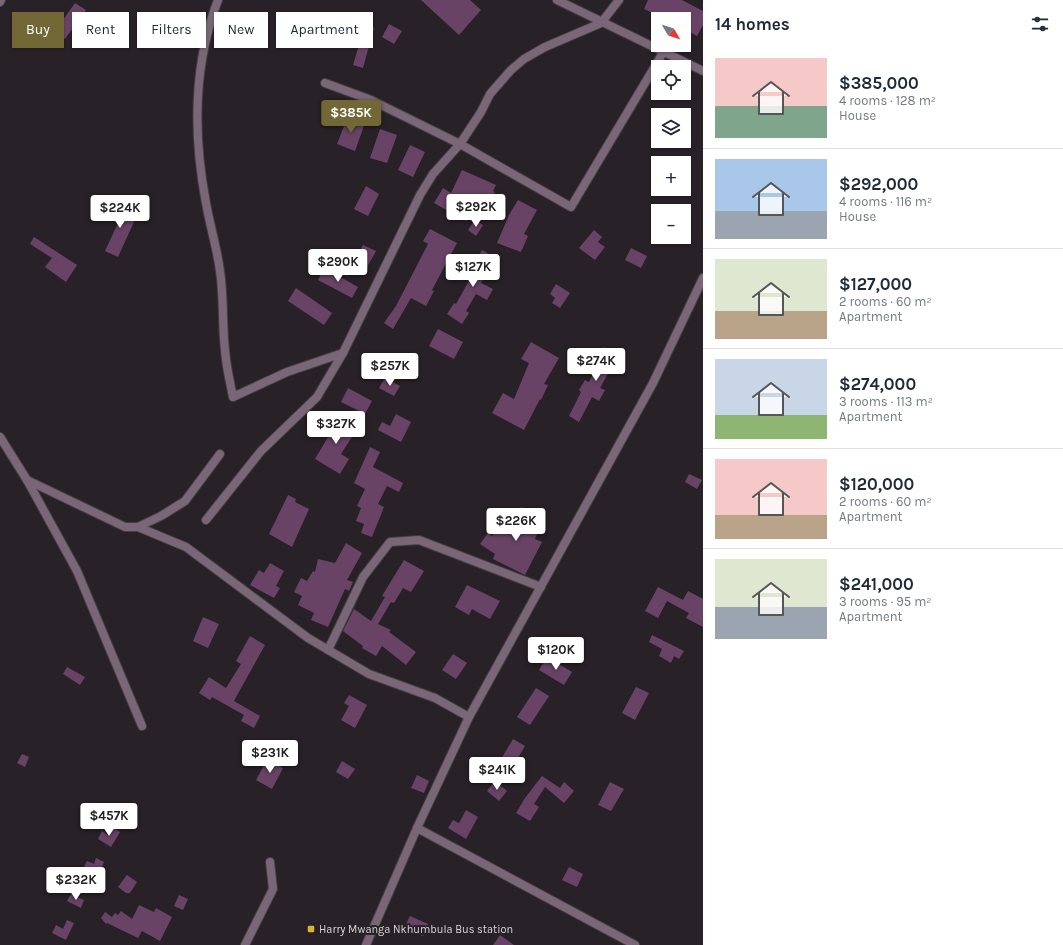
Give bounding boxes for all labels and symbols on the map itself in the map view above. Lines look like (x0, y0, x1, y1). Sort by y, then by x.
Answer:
north arrow (651, 12, 691, 52)
pin: $385K (323, 100, 379, 134)
pin: $292K (448, 194, 504, 228)
pin: $224K (92, 195, 148, 229)
pin: $290K (310, 249, 366, 283)
pin: $127K (445, 254, 501, 288)
pin: $274K (568, 348, 624, 382)
pin: $257K (362, 353, 418, 387)
pin: $327K (308, 411, 364, 445)
pin: $226K (488, 508, 544, 542)
pin: $120K (528, 637, 584, 671)
pin: $231K (242, 740, 298, 774)
pin: $241K (469, 757, 525, 791)
pin: $457K (81, 803, 137, 837)
pin: $232K (48, 867, 104, 901)
place label: Harry Mwanga Nkhumbula Bus station (319, 923, 513, 936)
marker: Harry Mwanga Nkhumbula Bus station (306, 924, 316, 934)

